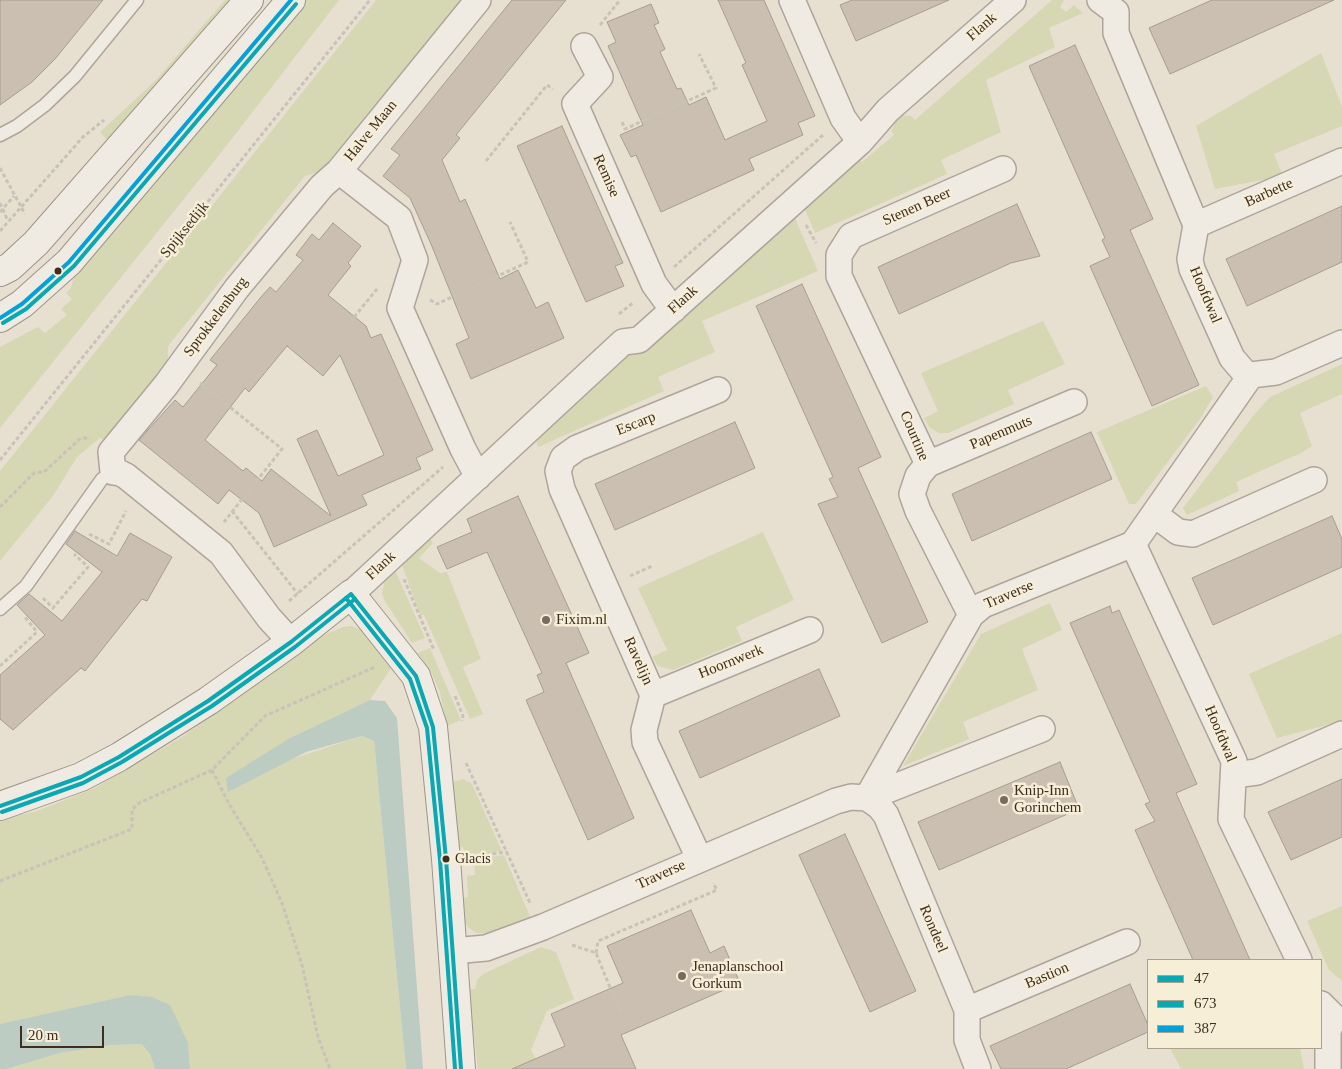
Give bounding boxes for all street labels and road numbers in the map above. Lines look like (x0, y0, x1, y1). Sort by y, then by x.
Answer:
street label: Flank (963, 9, 1001, 45)
street label: Halve Maan (341, 97, 401, 165)
street label: Remise (589, 152, 623, 200)
street label: Barbette (1242, 174, 1296, 212)
street label: Stenen Beer (880, 184, 954, 230)
street label: Spijksedijk (157, 198, 213, 262)
street label: Hoofdwal (1185, 264, 1225, 326)
street label: Sprokkelenburg (180, 273, 252, 361)
street label: Flank (664, 282, 702, 318)
street label: Escarp (614, 408, 658, 440)
street label: Courtine (895, 408, 933, 464)
street label: Papenmuts (967, 412, 1035, 454)
street label: Flank (362, 548, 400, 584)
street label: Traverse (982, 577, 1036, 613)
street label: Ravelijn (619, 634, 657, 688)
street label: Hoornwerk (696, 641, 766, 683)
street label: Hoofdwal (1200, 703, 1240, 765)
street label: Traverse (634, 856, 688, 894)
street label: Rondeel (915, 902, 951, 956)
street label: Bastion (1022, 959, 1072, 993)

